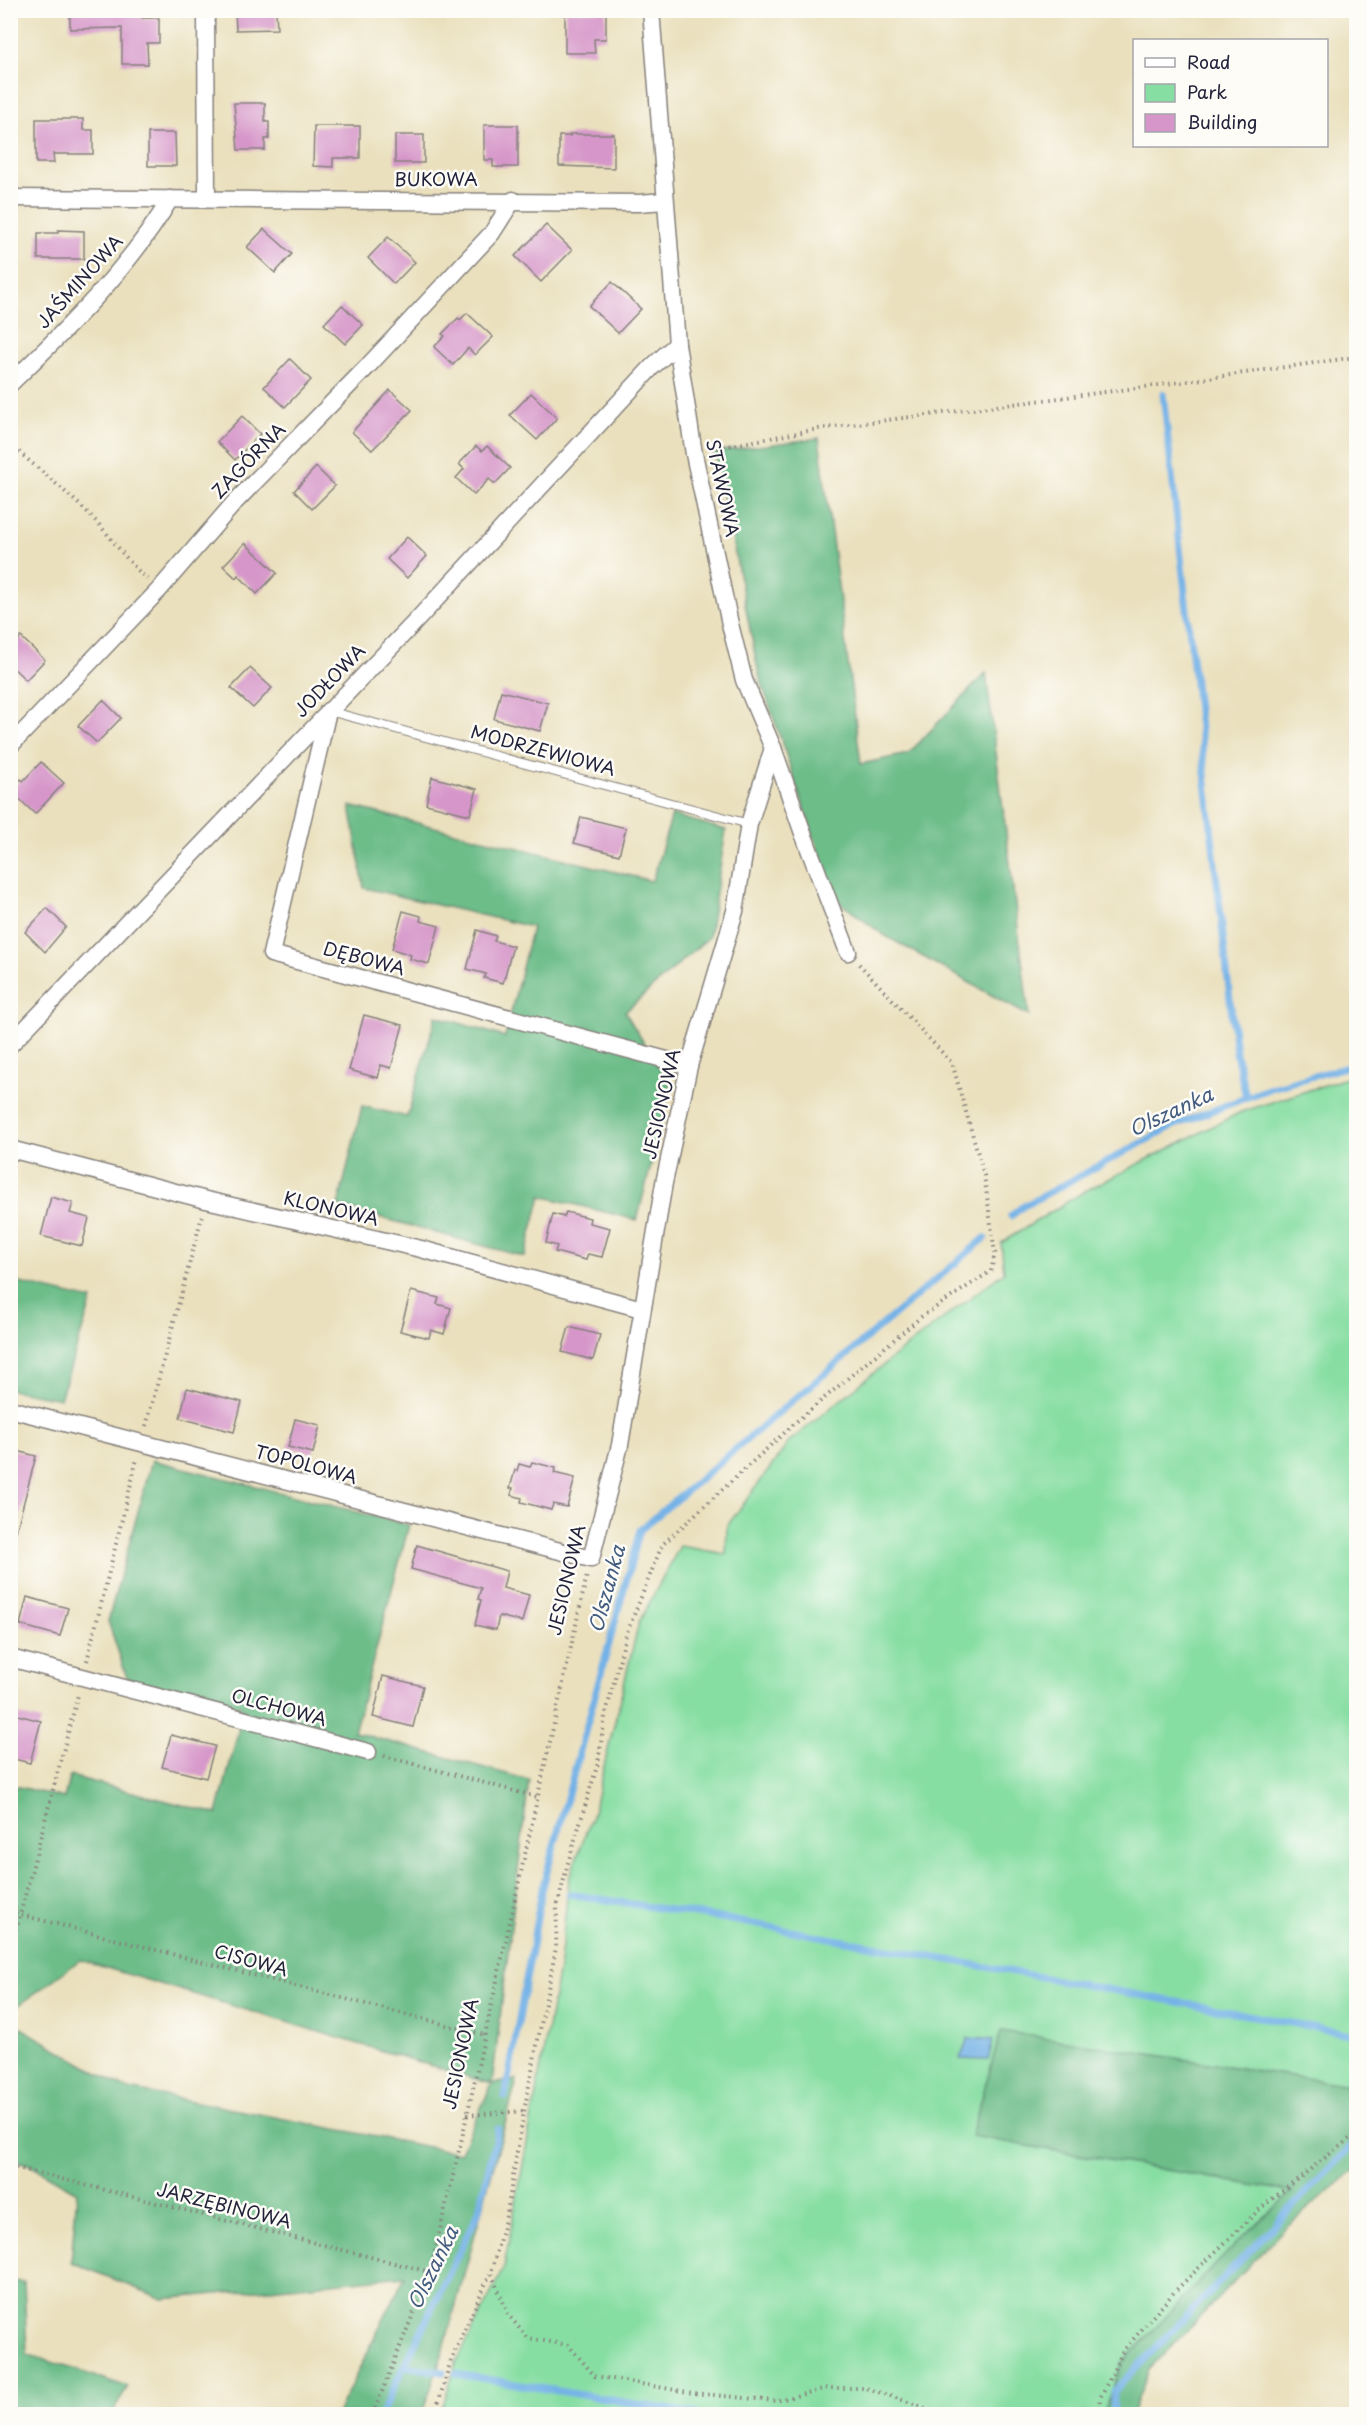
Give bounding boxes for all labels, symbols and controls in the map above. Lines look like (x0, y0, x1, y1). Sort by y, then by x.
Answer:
legend (1133, 39, 1328, 147)
text: Road (1187, 48, 1231, 75)
text: Park (1187, 78, 1227, 105)
text: Building (1187, 108, 1257, 135)
street label: BUKOWA (394, 165, 478, 192)
street label: JAŚMINOWA (29, 228, 129, 334)
street label: ZAGÓRNA (205, 416, 291, 504)
street label: STAWOWA (700, 436, 747, 539)
street label: JODŁOWA (287, 637, 371, 723)
street label: MODRZEWIOWA (468, 717, 619, 782)
street label: DĘBOWA (320, 934, 409, 981)
street label: JESIONOWA (635, 1046, 686, 1162)
water label: Olszanka (1124, 1078, 1218, 1144)
street label: KLONOWA (281, 1183, 382, 1232)
street label: TOPOLOWA (252, 1437, 361, 1490)
street label: JESIONOWA (540, 1522, 591, 1638)
water label: Olszanka (580, 1541, 632, 1636)
street label: OLCHOWA (229, 1681, 330, 1732)
street label: CISOWA (211, 1937, 291, 1982)
street label: JESIONOWA (435, 1996, 484, 2112)
street label: JARZĘBINOWA (154, 2175, 295, 2234)
water label: Olszanka (399, 2220, 465, 2314)

